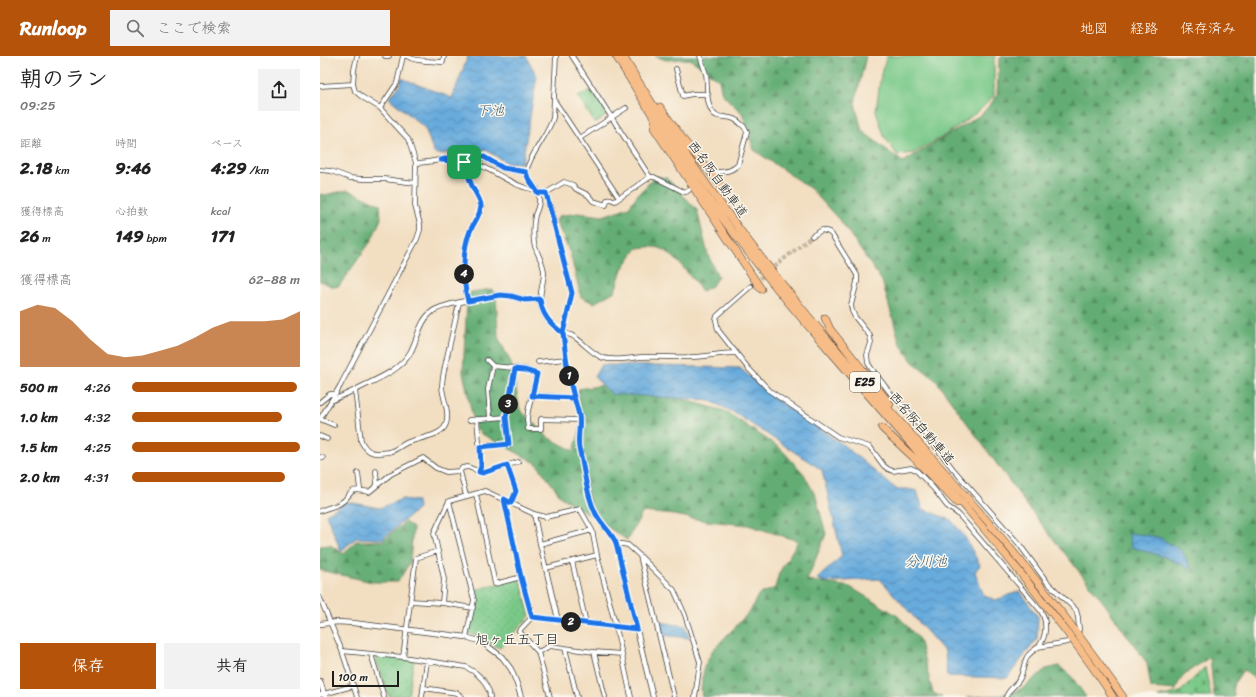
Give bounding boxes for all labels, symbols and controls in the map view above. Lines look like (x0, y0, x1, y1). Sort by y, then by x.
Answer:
search box (110, 10, 390, 46)
text: Runloop (20, 12, 86, 45)
text: ここで検索 (156, 15, 231, 41)
text: 地図 (1080, 16, 1108, 41)
text: 経路 (1130, 16, 1158, 41)
text: 保存済み (1180, 16, 1236, 41)
icon: search (124, 17, 146, 39)
text: 朝のラン (20, 59, 108, 98)
button: share (258, 69, 300, 111)
text: 09:25 (20, 94, 56, 117)
water label: 下池 (476, 98, 505, 123)
text: 距離 (20, 134, 42, 153)
text: 時間 (115, 134, 137, 153)
text: ペース (211, 134, 243, 153)
street label: 西名阪自動車道 (682, 135, 754, 223)
pin (447, 145, 481, 179)
icon: arrive (453, 151, 475, 173)
text: 2.18 (20, 153, 53, 183)
text: 9:46 (115, 153, 151, 183)
text: 4:29 (211, 153, 247, 183)
text: km (53, 161, 70, 180)
text: /km (247, 161, 269, 180)
text: 獲得標高 (20, 202, 64, 221)
text: 心拍数 (115, 202, 148, 221)
text: kcal (211, 202, 231, 221)
text: 26 (20, 221, 39, 251)
text: 149 (115, 221, 144, 251)
text: 171 (211, 221, 235, 251)
text: m (39, 229, 51, 248)
text: bpm (144, 229, 167, 248)
pin: 4 (454, 264, 474, 284)
text: 4 (461, 264, 467, 283)
text: 獲得標高 (20, 268, 72, 291)
text: 62–88 m (249, 268, 300, 291)
pin: 1 (559, 366, 579, 386)
text: 1 (567, 366, 571, 385)
road number: E25 (850, 372, 880, 392)
text: 500 m (20, 376, 58, 399)
text: 4:26 (84, 376, 111, 399)
street label: 西名阪自動車道 (883, 386, 961, 470)
pin: 3 (498, 394, 518, 414)
text: 3 (505, 394, 511, 413)
text: 1.0 km (20, 406, 58, 429)
text: 4:32 (84, 406, 111, 429)
text: 1.5 km (20, 436, 58, 459)
text: 4:25 (84, 436, 112, 459)
text: 2.0 km (20, 466, 60, 489)
text: 4:31 (84, 466, 109, 489)
water label: 分川池 (905, 549, 948, 574)
pin: 2 (561, 612, 581, 632)
text: 2 (568, 612, 574, 631)
district label: 旭ヶ丘五丁目 (475, 627, 559, 652)
button: 保存 (20, 643, 156, 689)
button: 共有 (164, 643, 300, 689)
text: 100 m (338, 668, 368, 687)
scale bar (332, 669, 399, 688)

